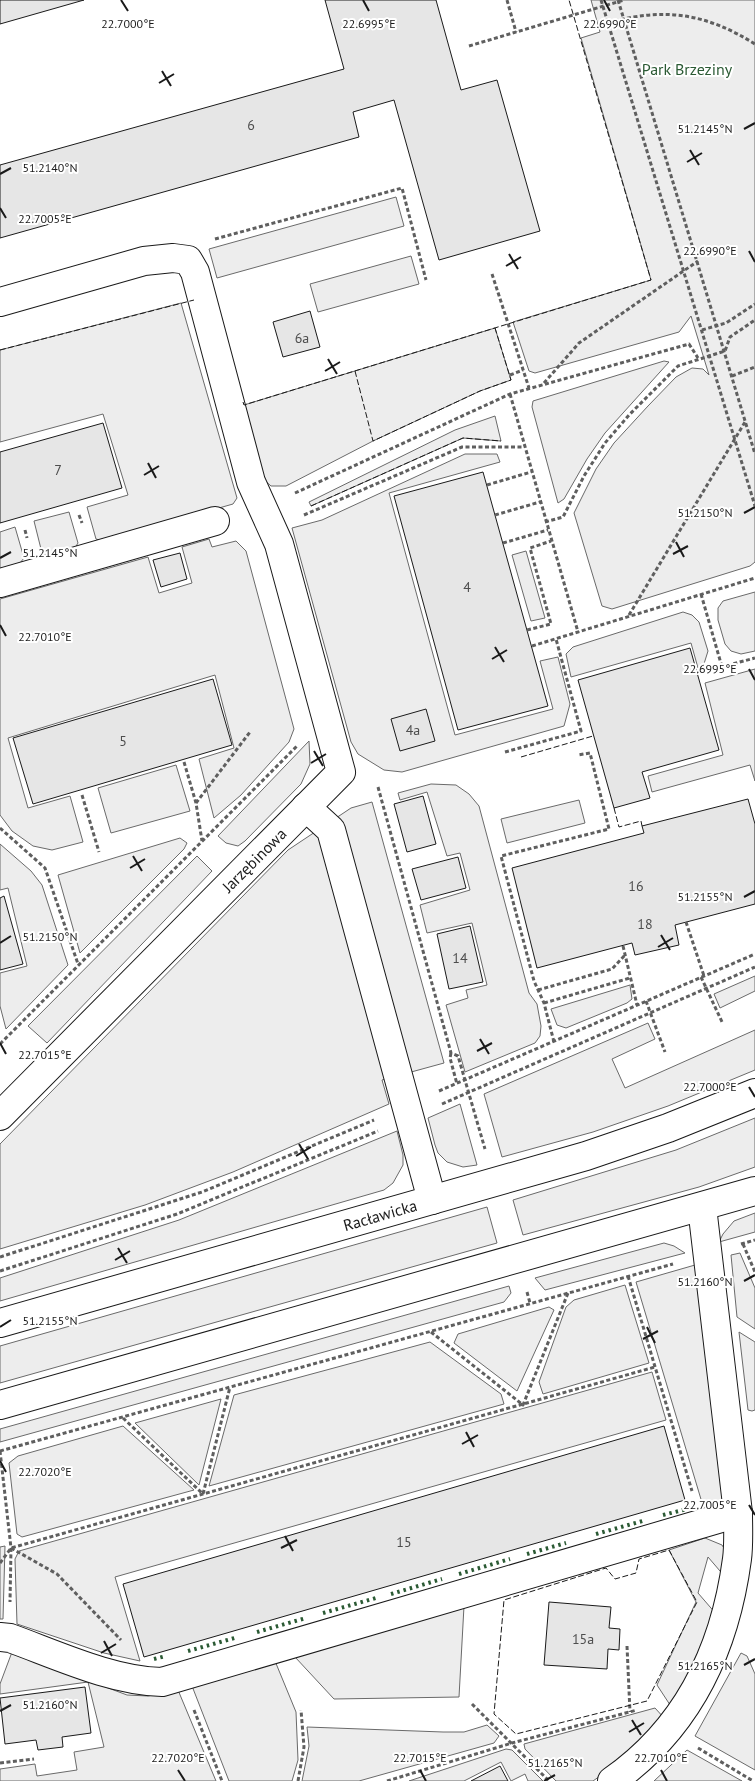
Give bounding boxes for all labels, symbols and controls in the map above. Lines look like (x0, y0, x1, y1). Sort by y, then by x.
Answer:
text: 22.7000°E (101, 16, 155, 31)
text: 22.6995°E (342, 16, 396, 31)
text: 22.6990°E (583, 16, 637, 31)
park label: Park Brzeziny (642, 59, 733, 79)
house number: 6 (247, 116, 255, 134)
text: 51.2145°N (678, 121, 732, 136)
text: 51.2140°N (23, 160, 77, 175)
text: 22.7005°E (18, 211, 72, 226)
text: 22.6990°E (683, 243, 737, 258)
house number: 6a (295, 329, 309, 347)
house number: 7 (54, 461, 62, 479)
text: 51.2150°N (678, 505, 732, 520)
text: 51.2145°N (23, 545, 77, 560)
house number: 4 (463, 578, 471, 596)
text: 22.7010°E (18, 629, 72, 644)
text: 22.6995°E (683, 661, 737, 676)
house number: 4a (406, 721, 420, 739)
house number: 5 (119, 732, 127, 750)
street label: Jarzębinowa (217, 824, 290, 897)
house number: 16 (628, 877, 644, 895)
text: 51.2155°N (678, 889, 732, 904)
house number: 18 (637, 915, 653, 933)
text: 51.2150°N (23, 929, 77, 944)
house number: 14 (452, 949, 468, 967)
text: 22.7015°E (18, 1047, 72, 1062)
text: 22.7000°E (683, 1079, 737, 1094)
street label: Racławicka (341, 1195, 419, 1235)
text: 51.2160°N (678, 1274, 732, 1289)
text: 51.2155°N (23, 1313, 77, 1328)
text: 22.7020°E (18, 1464, 72, 1479)
text: 22.7005°E (683, 1497, 737, 1512)
house number: 15 (396, 1533, 412, 1551)
house number: 15a (572, 1630, 594, 1648)
text: 51.2165°N (678, 1658, 732, 1673)
text: 51.2160°N (23, 1697, 77, 1712)
text: 22.7020°E (151, 1750, 205, 1765)
text: 22.7015°E (393, 1750, 447, 1765)
text: 22.7010°E (634, 1750, 688, 1765)
text: 51.2165°N (528, 1755, 582, 1770)

